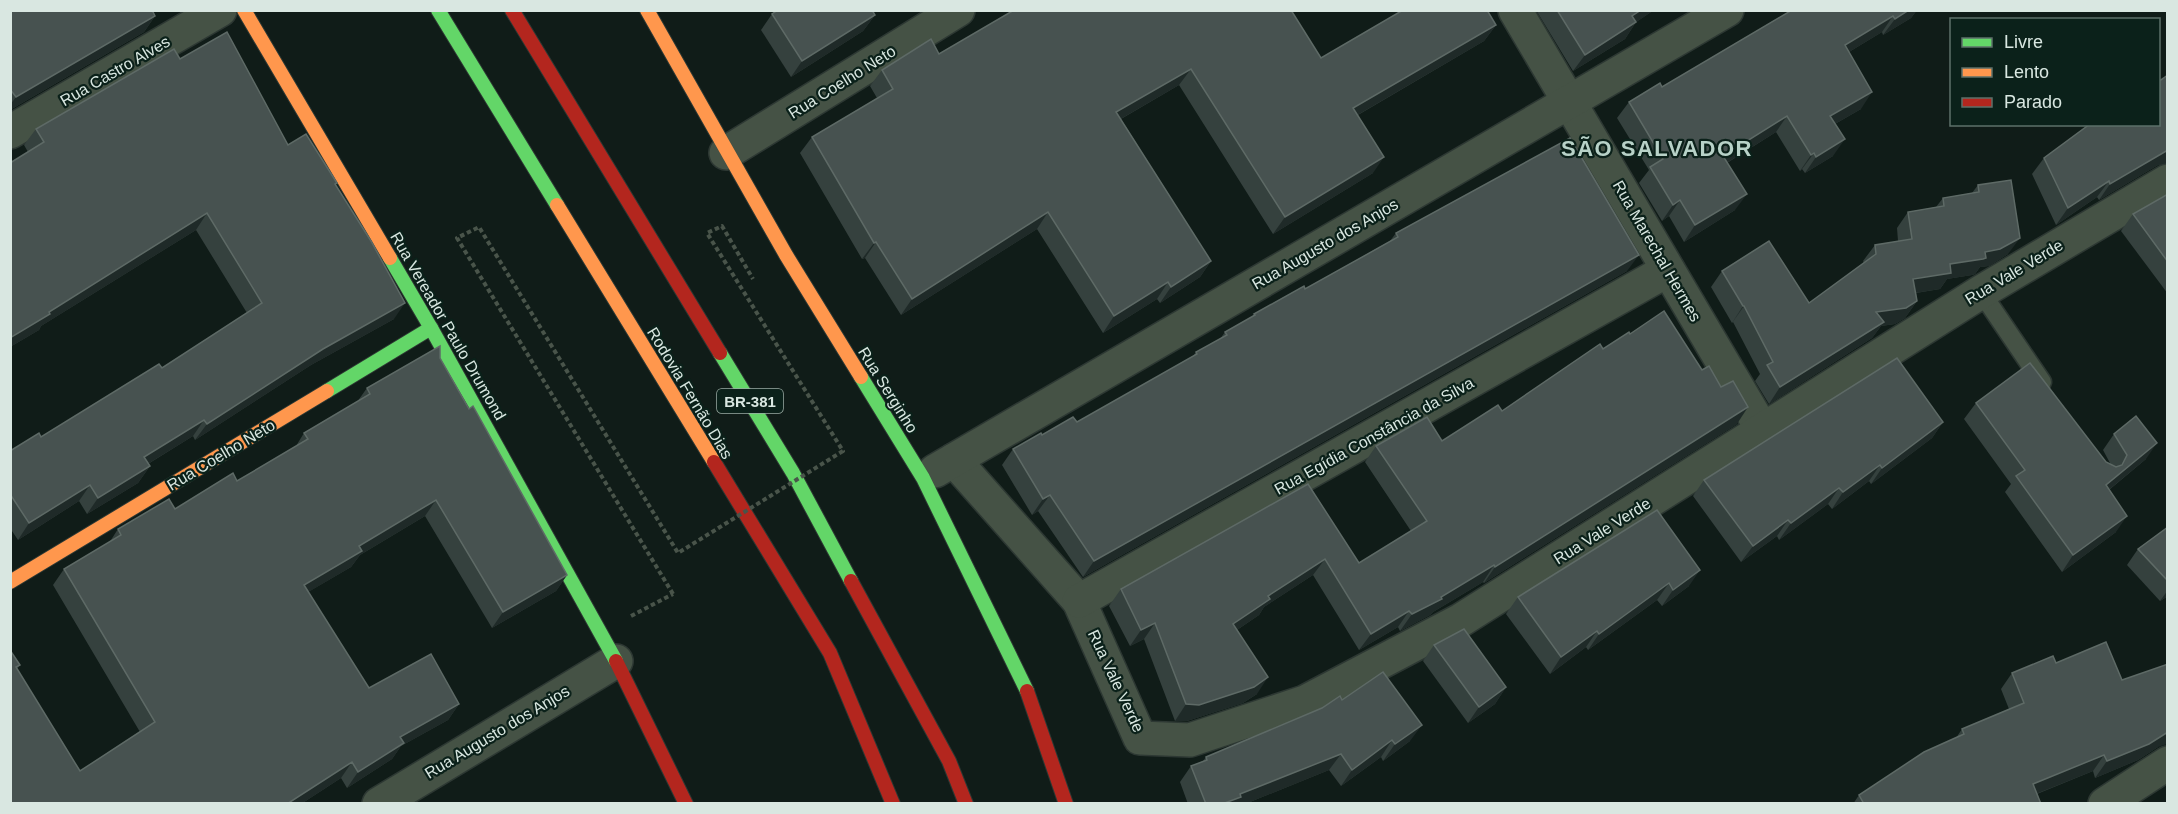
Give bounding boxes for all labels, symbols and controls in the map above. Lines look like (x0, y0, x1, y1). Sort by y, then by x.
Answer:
legend (1950, 18, 2160, 126)
text: Livre (2004, 32, 2043, 52)
street label: Rua Castro Alves (57, 33, 173, 109)
street label: Rua Coelho Neto (785, 42, 899, 122)
text: Lento (2004, 62, 2049, 82)
text: Parado (2004, 92, 2062, 112)
district label: SÃO SALVADOR (1561, 136, 1753, 161)
street label: Rua Marechal Hermes (1610, 177, 1704, 325)
street label: Rua Augusto dos Anjos (1249, 195, 1401, 293)
street label: Rua Vereador Paulo Drumond (387, 229, 509, 423)
street label: Rua Vale Verde (1962, 236, 2066, 308)
street label: Rodovia Fernão Dias (644, 324, 736, 462)
street label: Rua Serginho (855, 344, 921, 436)
street label: Rua Egídia Constância da Silva (1271, 374, 1477, 498)
road number: BR-381 (717, 389, 783, 413)
street label: Rua Coelho Neto (164, 416, 278, 494)
street label: Rua Vale Verde (1550, 494, 1654, 568)
street label: Rua Vale Verde (1085, 627, 1147, 735)
street label: Rua Augusto dos Anjos (422, 682, 572, 782)

